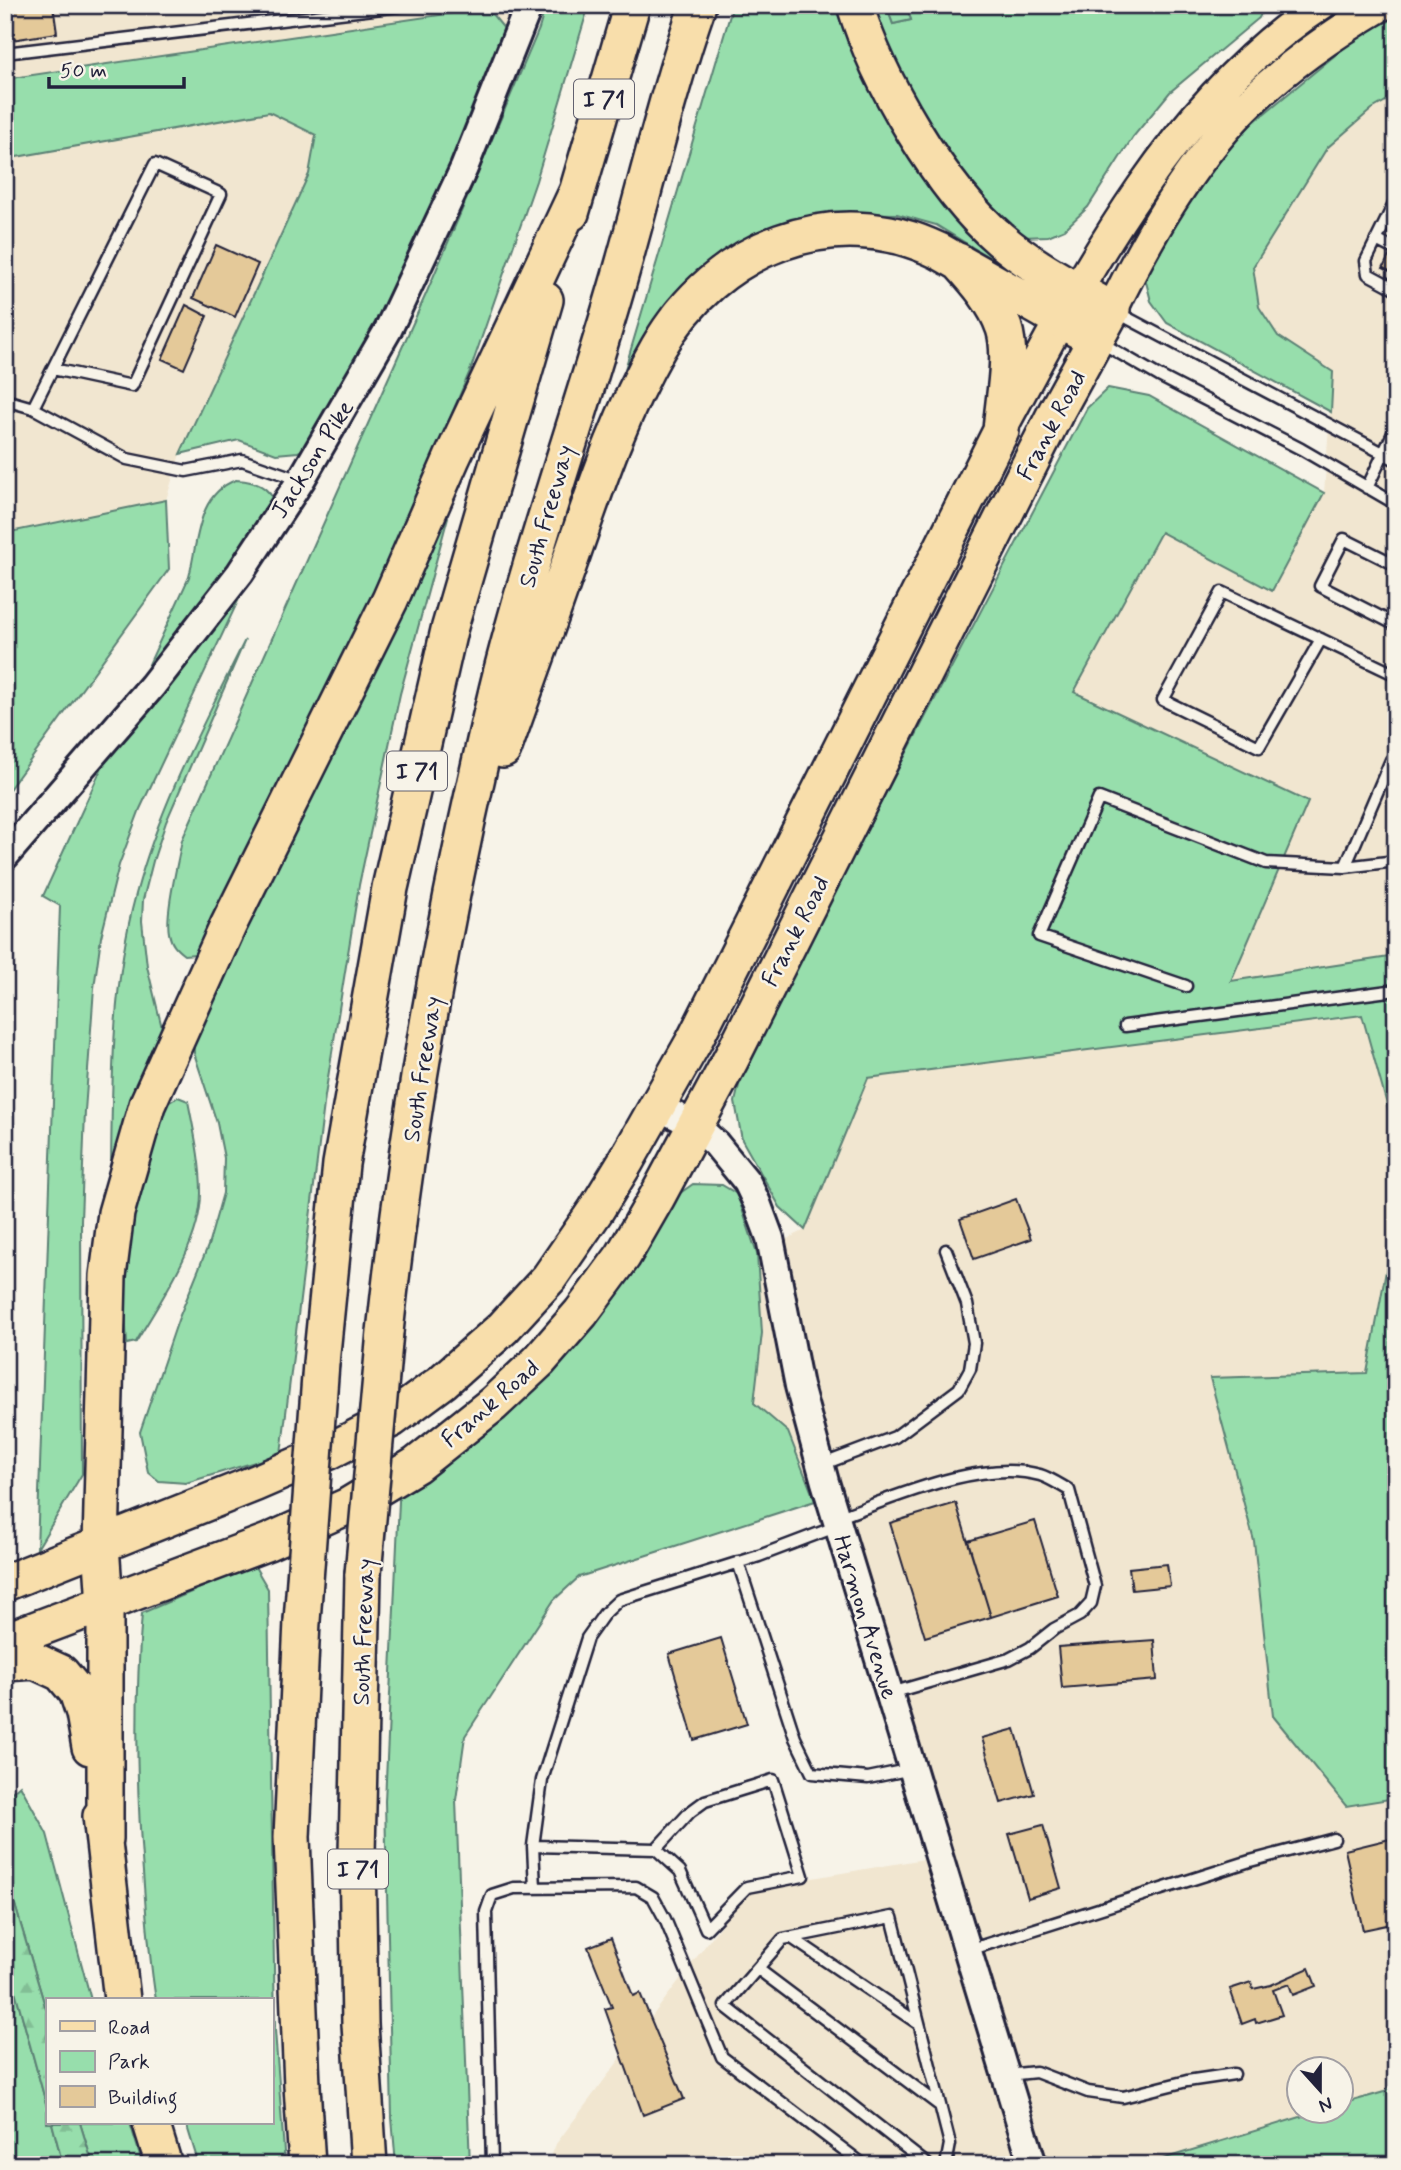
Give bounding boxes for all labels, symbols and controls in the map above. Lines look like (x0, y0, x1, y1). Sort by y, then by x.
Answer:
scale bar (49, 46, 184, 90)
text: 50 m (60, 57, 107, 85)
road number: I 71 (574, 80, 634, 118)
street label: Frank Road (1010, 365, 1094, 486)
street label: Jackson Pike (265, 395, 362, 525)
street label: South Freeway (512, 441, 583, 591)
road number: I 71 (387, 751, 447, 790)
street label: Frank Road (755, 871, 837, 992)
street label: South Freeway (397, 994, 450, 1144)
street label: Frank Road (435, 1353, 547, 1455)
street label: Harmon Avenue (825, 1531, 904, 1703)
street label: South Freeway (346, 1558, 383, 1706)
road number: I 71 (328, 1850, 388, 1888)
legend (46, 1998, 273, 2124)
text: Road (108, 2014, 150, 2042)
text: Park (108, 2048, 150, 2076)
north arrow (1286, 2054, 1356, 2124)
text: Building (108, 2084, 178, 2114)
text: N (1315, 2091, 1336, 2118)

